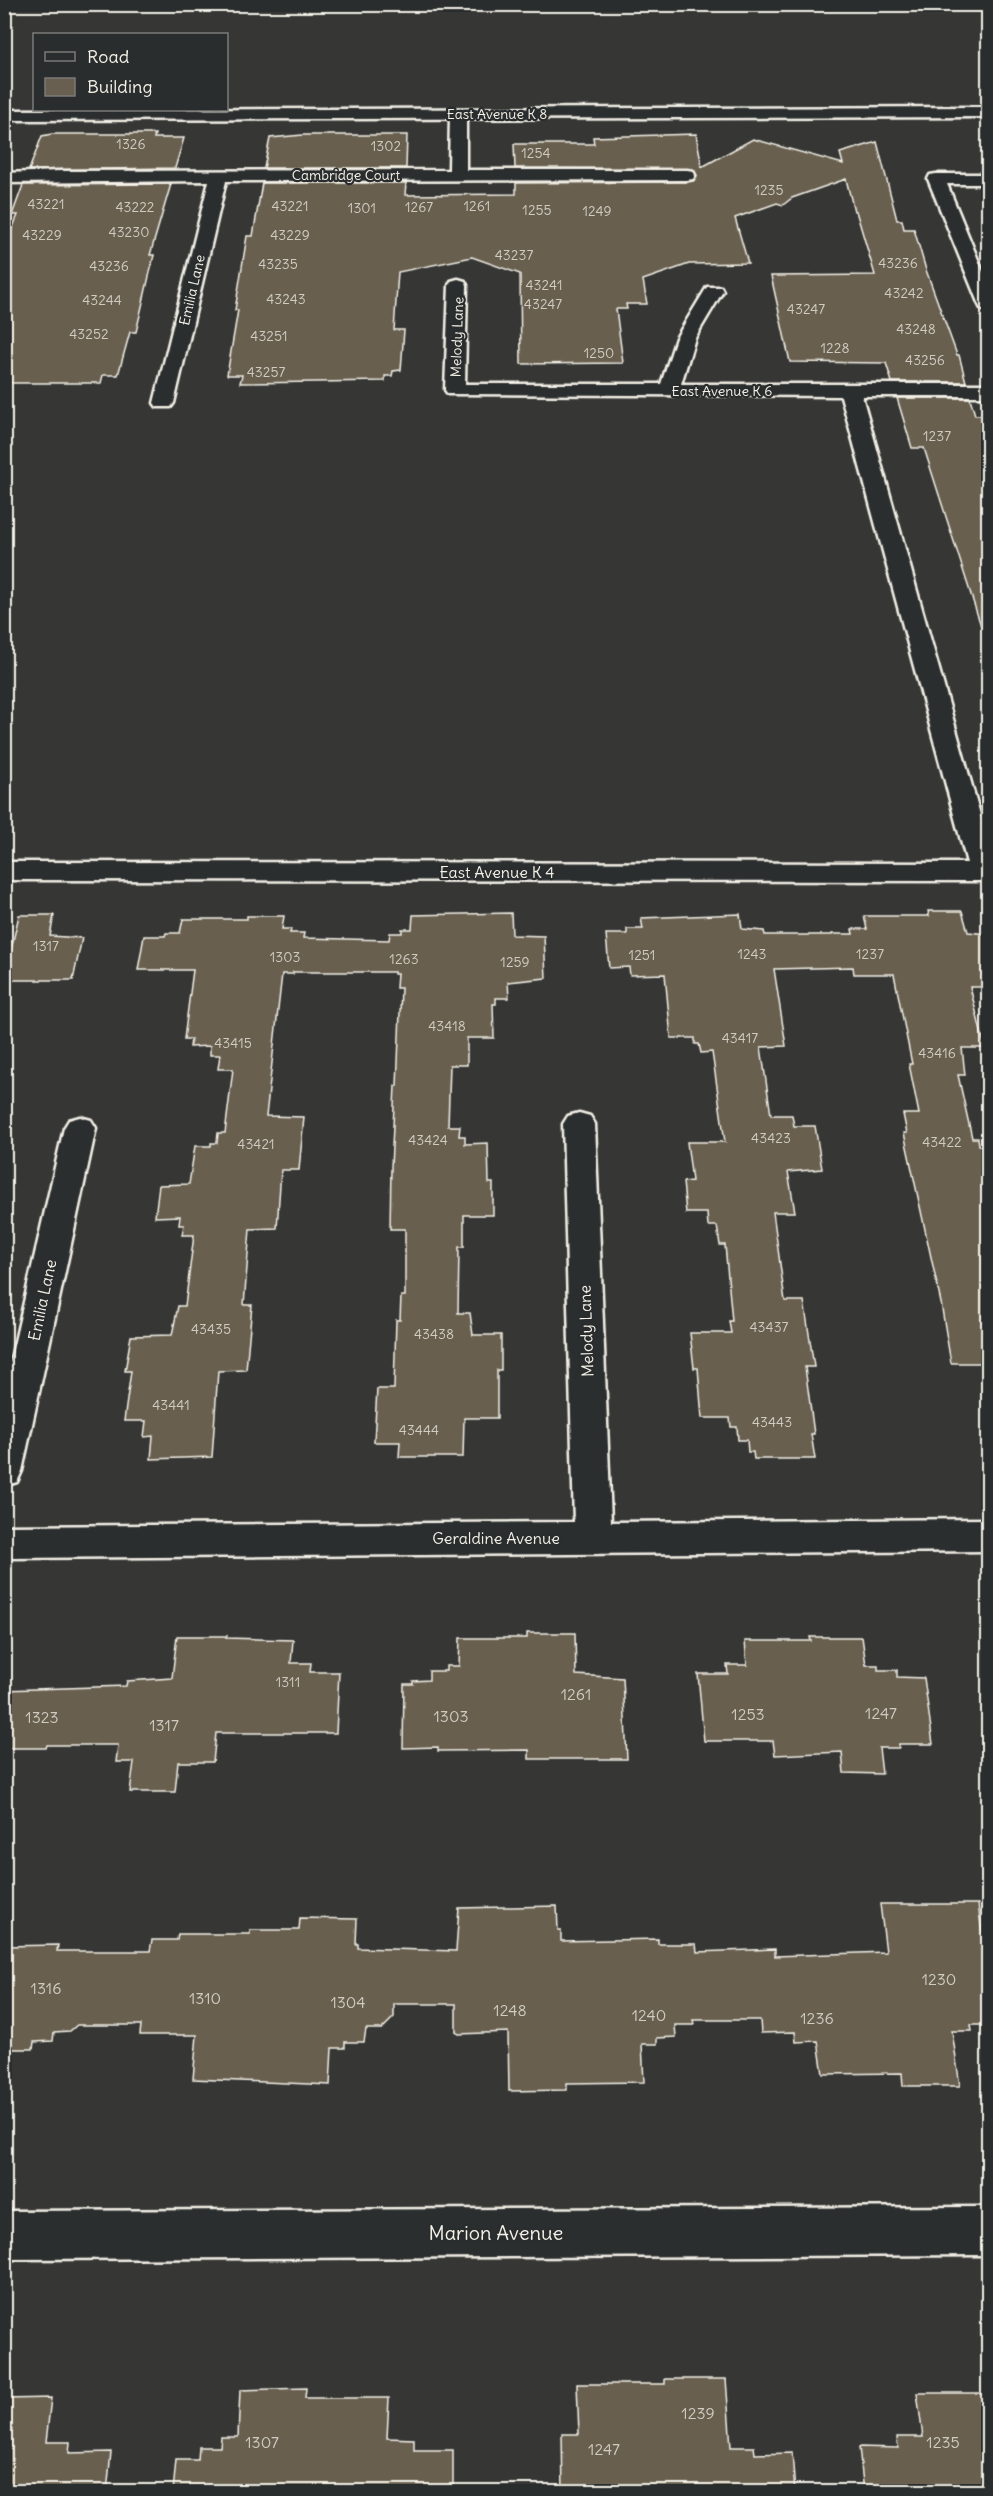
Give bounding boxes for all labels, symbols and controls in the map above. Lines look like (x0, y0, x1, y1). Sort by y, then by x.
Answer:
legend (33, 33, 228, 111)
text: Road (87, 45, 130, 68)
text: Building (87, 75, 152, 98)
street label: East Avenue K 8 (447, 105, 547, 123)
house number: 1326 (116, 135, 146, 153)
house number: 1302 (371, 137, 402, 155)
house number: 1254 (521, 144, 551, 162)
street label: Cambridge Court (292, 166, 400, 184)
house number: 1235 (754, 181, 784, 199)
house number: 43221 (28, 195, 64, 213)
house number: 43221 (272, 197, 308, 215)
house number: 1261 (464, 197, 490, 215)
house number: 43222 (115, 198, 155, 216)
house number: 1267 (405, 198, 433, 216)
house number: 1301 (348, 199, 376, 217)
house number: 1255 (522, 201, 552, 219)
house number: 1249 (582, 202, 612, 220)
house number: 43230 (109, 223, 149, 241)
house number: 43229 (22, 226, 62, 244)
house number: 43229 (270, 226, 310, 244)
house number: 43237 (495, 246, 533, 264)
street label: Emilia Lane (175, 253, 209, 327)
house number: 43236 (878, 254, 918, 272)
house number: 43235 (258, 255, 298, 273)
house number: 43236 (89, 257, 129, 275)
house number: 43241 (525, 276, 563, 294)
house number: 43242 (884, 284, 924, 302)
house number: 43243 (266, 290, 306, 308)
house number: 43244 (82, 291, 122, 309)
house number: 43247 (524, 295, 562, 313)
street label: Melody Lane (447, 296, 467, 378)
house number: 43247 (787, 300, 825, 318)
house number: 43248 (896, 320, 936, 338)
house number: 43252 (69, 325, 109, 343)
house number: 43251 (250, 327, 288, 345)
house number: 1228 (821, 339, 849, 357)
house number: 1250 (584, 344, 614, 362)
house number: 43256 (905, 351, 945, 369)
house number: 43257 (247, 363, 285, 381)
street label: East Avenue K 6 (672, 382, 772, 400)
house number: 1237 (923, 427, 951, 445)
street label: East Avenue K 4 (439, 862, 555, 882)
house number: 1317 (33, 937, 59, 955)
house number: 1243 (737, 945, 767, 963)
house number: 1237 (856, 945, 884, 963)
house number: 1251 (629, 946, 655, 964)
house number: 1303 (270, 948, 300, 966)
house number: 1263 (389, 950, 419, 968)
house number: 1259 (500, 953, 530, 971)
house number: 43418 (428, 1017, 466, 1035)
house number: 43417 (722, 1029, 758, 1047)
house number: 43415 (214, 1034, 252, 1052)
house number: 43416 (918, 1044, 956, 1062)
house number: 43423 (751, 1129, 791, 1147)
house number: 43424 (408, 1131, 448, 1149)
house number: 43422 (922, 1133, 962, 1151)
house number: 43421 (237, 1135, 275, 1153)
street label: Emilia Lane (24, 1257, 60, 1343)
street label: Melody Lane (574, 1285, 598, 1377)
house number: 43437 (750, 1318, 789, 1336)
house number: 43435 (191, 1320, 231, 1338)
house number: 43438 (414, 1325, 454, 1343)
house number: 43441 (152, 1396, 190, 1414)
house number: 43443 (752, 1413, 792, 1431)
house number: 43444 (399, 1421, 439, 1439)
street label: Geraldine Avenue (432, 1528, 560, 1548)
house number: 1311 (276, 1673, 300, 1691)
house number: 1261 (561, 1684, 591, 1704)
house number: 1247 (865, 1703, 897, 1723)
house number: 1253 (731, 1704, 765, 1724)
house number: 1303 (433, 1706, 469, 1726)
house number: 1323 (25, 1707, 59, 1727)
house number: 1317 (149, 1715, 179, 1735)
house number: 1230 (922, 1969, 956, 1989)
house number: 1316 (31, 1978, 61, 1998)
house number: 1310 (189, 1988, 221, 2008)
house number: 1304 (330, 1992, 366, 2012)
house number: 1248 (493, 2000, 527, 2020)
house number: 1240 (632, 2005, 666, 2025)
house number: 1236 (800, 2008, 834, 2028)
street label: Marion Avenue (429, 2220, 563, 2245)
house number: 1239 (681, 2403, 715, 2423)
house number: 1307 (245, 2432, 279, 2452)
house number: 1235 (926, 2432, 960, 2452)
house number: 1247 (588, 2439, 620, 2459)

